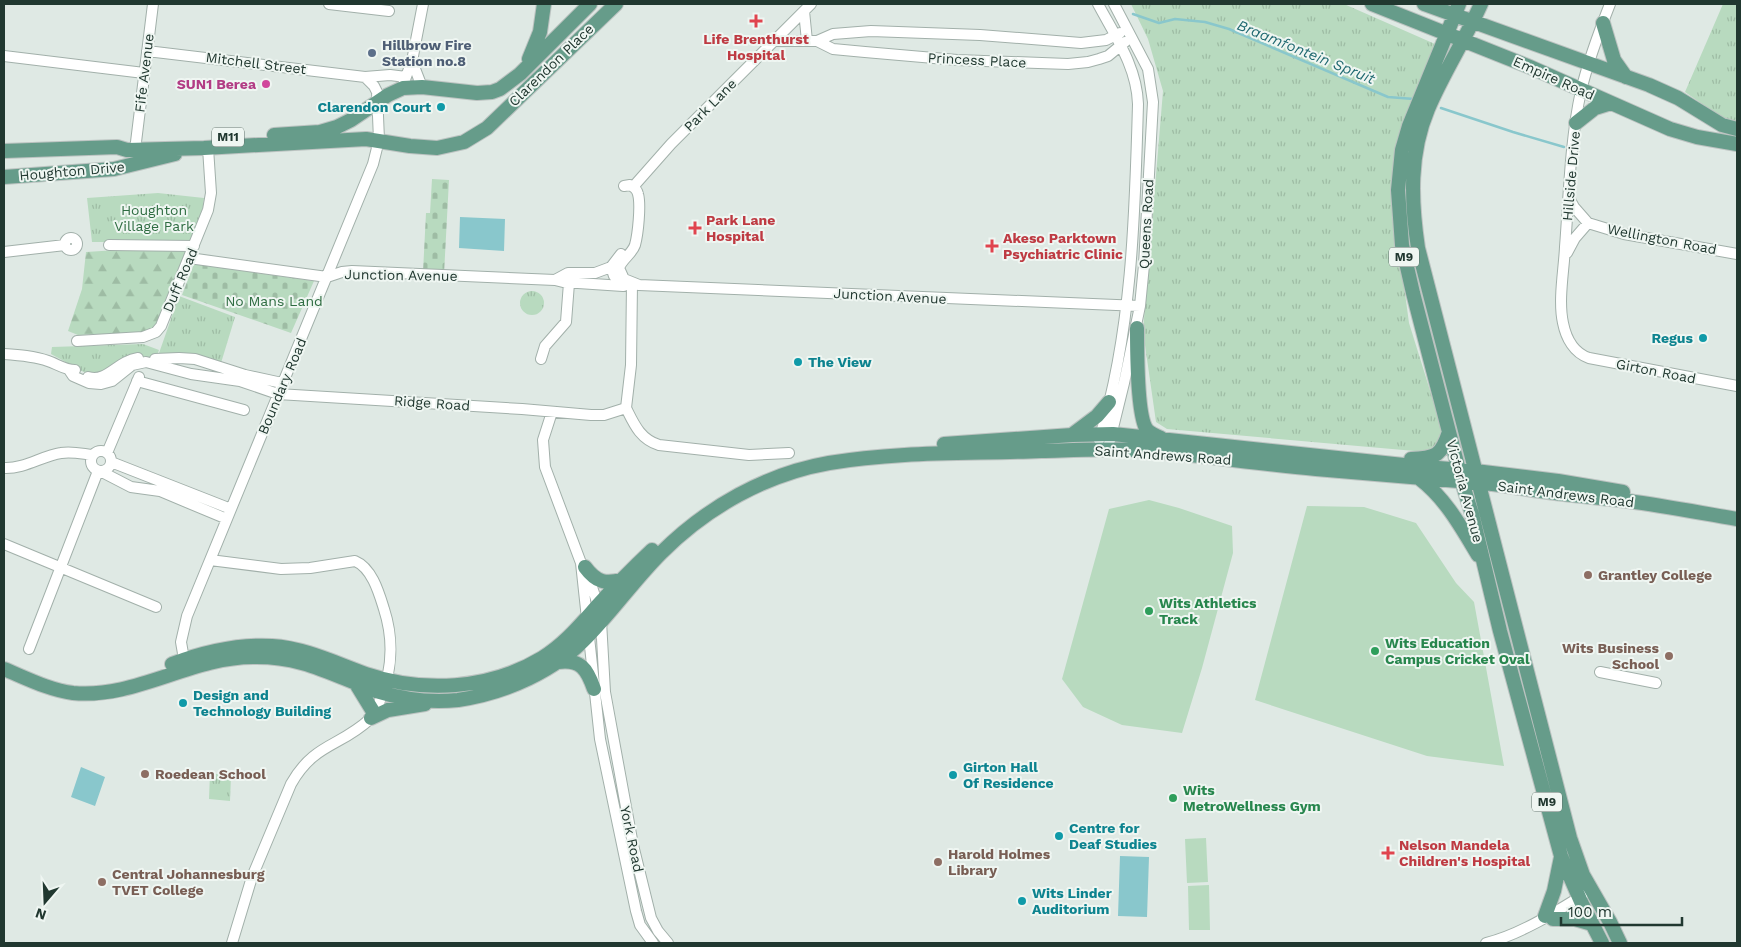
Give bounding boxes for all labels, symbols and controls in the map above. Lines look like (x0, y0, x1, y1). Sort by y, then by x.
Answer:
marker: Life Brenthurst Hospital (749, 14, 763, 28)
water label: Braamfontein Spruit (1234, 16, 1378, 88)
street label: Clarendon Place (505, 21, 597, 109)
place label: Life Brenthurst Hospital (703, 31, 809, 63)
street label: Fife Avenue (131, 33, 157, 113)
place label: Hillbrow Fire Station no.8 (382, 37, 472, 69)
marker: Hillbrow Fire Station no.8 (366, 47, 378, 59)
street label: Mitchell Street (205, 49, 307, 77)
street label: Princess Place (927, 49, 1027, 71)
street label: Empire Road (1511, 53, 1597, 103)
street label: Park Lane (680, 75, 740, 135)
place label: SUN1 Berea (177, 76, 257, 92)
marker: SUN1 Berea (260, 78, 272, 90)
place label: Clarendon Court (318, 99, 431, 115)
marker: Clarendon Court (435, 101, 447, 113)
road number: M11 (212, 128, 244, 146)
street label: Hillside Drive (1559, 130, 1583, 222)
street label: Houghton Drive (19, 158, 125, 184)
street label: Queens Road (1136, 179, 1156, 269)
park label: Houghton Village Park (114, 202, 194, 234)
place label: Park Lane Hospital (706, 212, 775, 244)
marker: Park Lane Hospital (688, 221, 702, 235)
street label: Wellington Road (1606, 221, 1718, 257)
place label: Akeso Parktown Psychiatric Clinic (1003, 230, 1123, 262)
marker: Akeso Parktown Psychiatric Clinic (985, 239, 999, 253)
street label: Duff Road (159, 246, 201, 314)
road number: M9 (1389, 248, 1419, 266)
street label: Junction Avenue (344, 266, 458, 284)
street label: Junction Avenue (833, 285, 947, 307)
park label: No Mans Land (225, 293, 323, 309)
place label: Regus (1651, 330, 1694, 346)
marker: Regus (1697, 332, 1709, 344)
street label: Boundary Road (254, 335, 310, 437)
place label: The View (808, 354, 872, 370)
street label: Girton Road (1615, 355, 1697, 387)
marker: The View (792, 356, 804, 368)
street label: Ridge Road (393, 392, 471, 414)
street label: Victoria Avenue (1444, 438, 1486, 544)
street label: Saint Andrews Road (1094, 442, 1232, 468)
street label: Saint Andrews Road (1497, 478, 1635, 510)
place label: Grantley College (1598, 567, 1712, 583)
marker: Grantley College (1582, 569, 1594, 581)
place label: Wits Athletics Track (1159, 595, 1257, 627)
marker: Wits Athletics Track (1143, 605, 1155, 617)
place label: Wits Education Campus Cricket Oval (1385, 635, 1530, 667)
place label: Wits Business School (1562, 640, 1660, 672)
marker: Wits Education Campus Cricket Oval (1369, 645, 1381, 657)
marker: Wits Business School (1663, 650, 1675, 662)
place label: Design and Technology Building (193, 687, 331, 719)
marker: Design and Technology Building (177, 697, 189, 709)
place label: Girton Hall Of Residence (963, 759, 1054, 791)
place label: Roedean School (155, 766, 266, 782)
marker: Roedean School (139, 768, 151, 780)
marker: Girton Hall Of Residence (947, 769, 959, 781)
place label: Wits MetroWellness Gym (1183, 782, 1321, 814)
marker: Wits MetroWellness Gym (1167, 792, 1179, 804)
road number: M9 (1532, 792, 1562, 812)
street label: York Road (617, 804, 647, 874)
place label: Centre for Deaf Studies (1069, 820, 1158, 852)
marker: Centre for Deaf Studies (1053, 830, 1065, 842)
place label: Nelson Mandela Children's Hospital (1399, 837, 1531, 869)
place label: Harold Holmes Library (948, 846, 1051, 878)
marker: Nelson Mandela Children's Hospital (1381, 846, 1395, 860)
marker: Harold Holmes Library (932, 856, 944, 868)
place label: Central Johannesburg TVET College (112, 866, 265, 898)
marker: Central Johannesburg TVET College (96, 876, 108, 888)
north arrow (20, 877, 70, 927)
place label: Wits Linder Auditorium (1032, 885, 1112, 917)
scale bar (1561, 894, 1682, 926)
marker: Wits Linder Auditorium (1016, 895, 1028, 907)
text: 100 m (1568, 903, 1612, 921)
text: N (33, 905, 48, 924)

